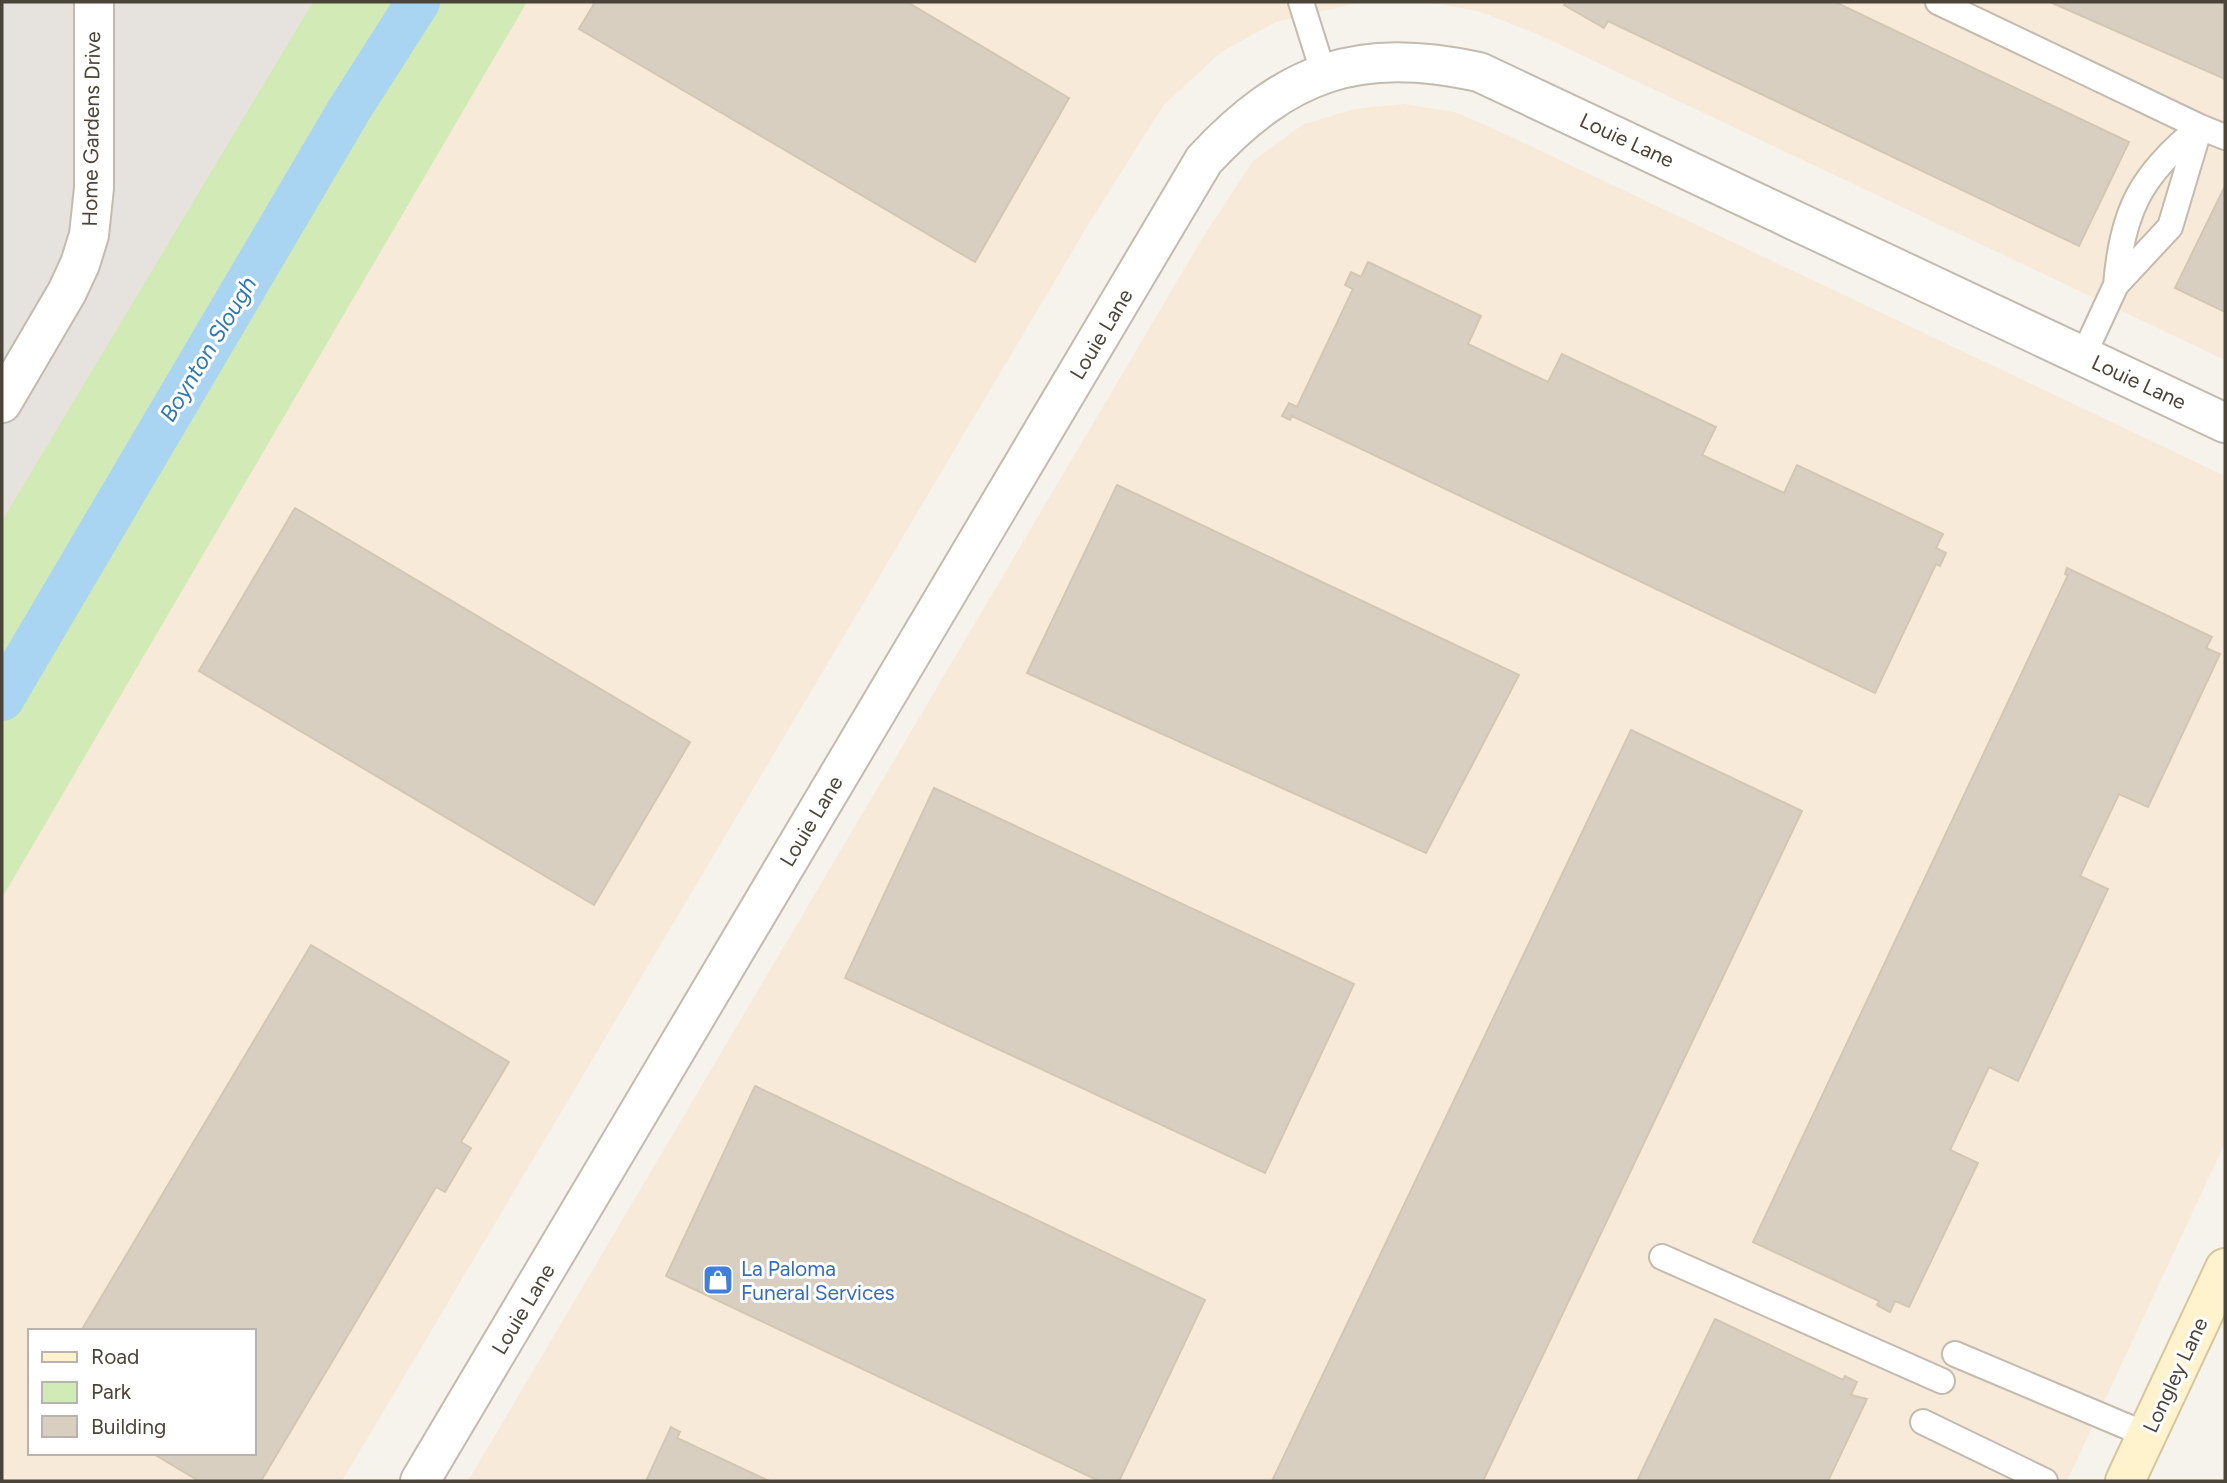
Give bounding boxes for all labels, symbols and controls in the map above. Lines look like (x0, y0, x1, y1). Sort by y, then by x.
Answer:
street label: Home Gardens Drive (77, 31, 105, 227)
street label: Louie Lane (1576, 107, 1678, 173)
water label: Boynton Slough (154, 271, 262, 427)
street label: Louie Lane (1064, 284, 1138, 384)
street label: Louie Lane (2088, 349, 2190, 415)
street label: Louie Lane (774, 771, 848, 871)
place label: La Paloma Funeral Services (741, 1256, 895, 1305)
street label: Louie Lane (486, 1259, 560, 1359)
shop icon: La Paloma Funeral Services (701, 1263, 735, 1297)
street label: Longley Lane (2137, 1314, 2213, 1436)
legend (28, 1329, 256, 1455)
text: Road (91, 1344, 139, 1369)
text: Park (91, 1379, 132, 1404)
text: Building (91, 1414, 166, 1439)

